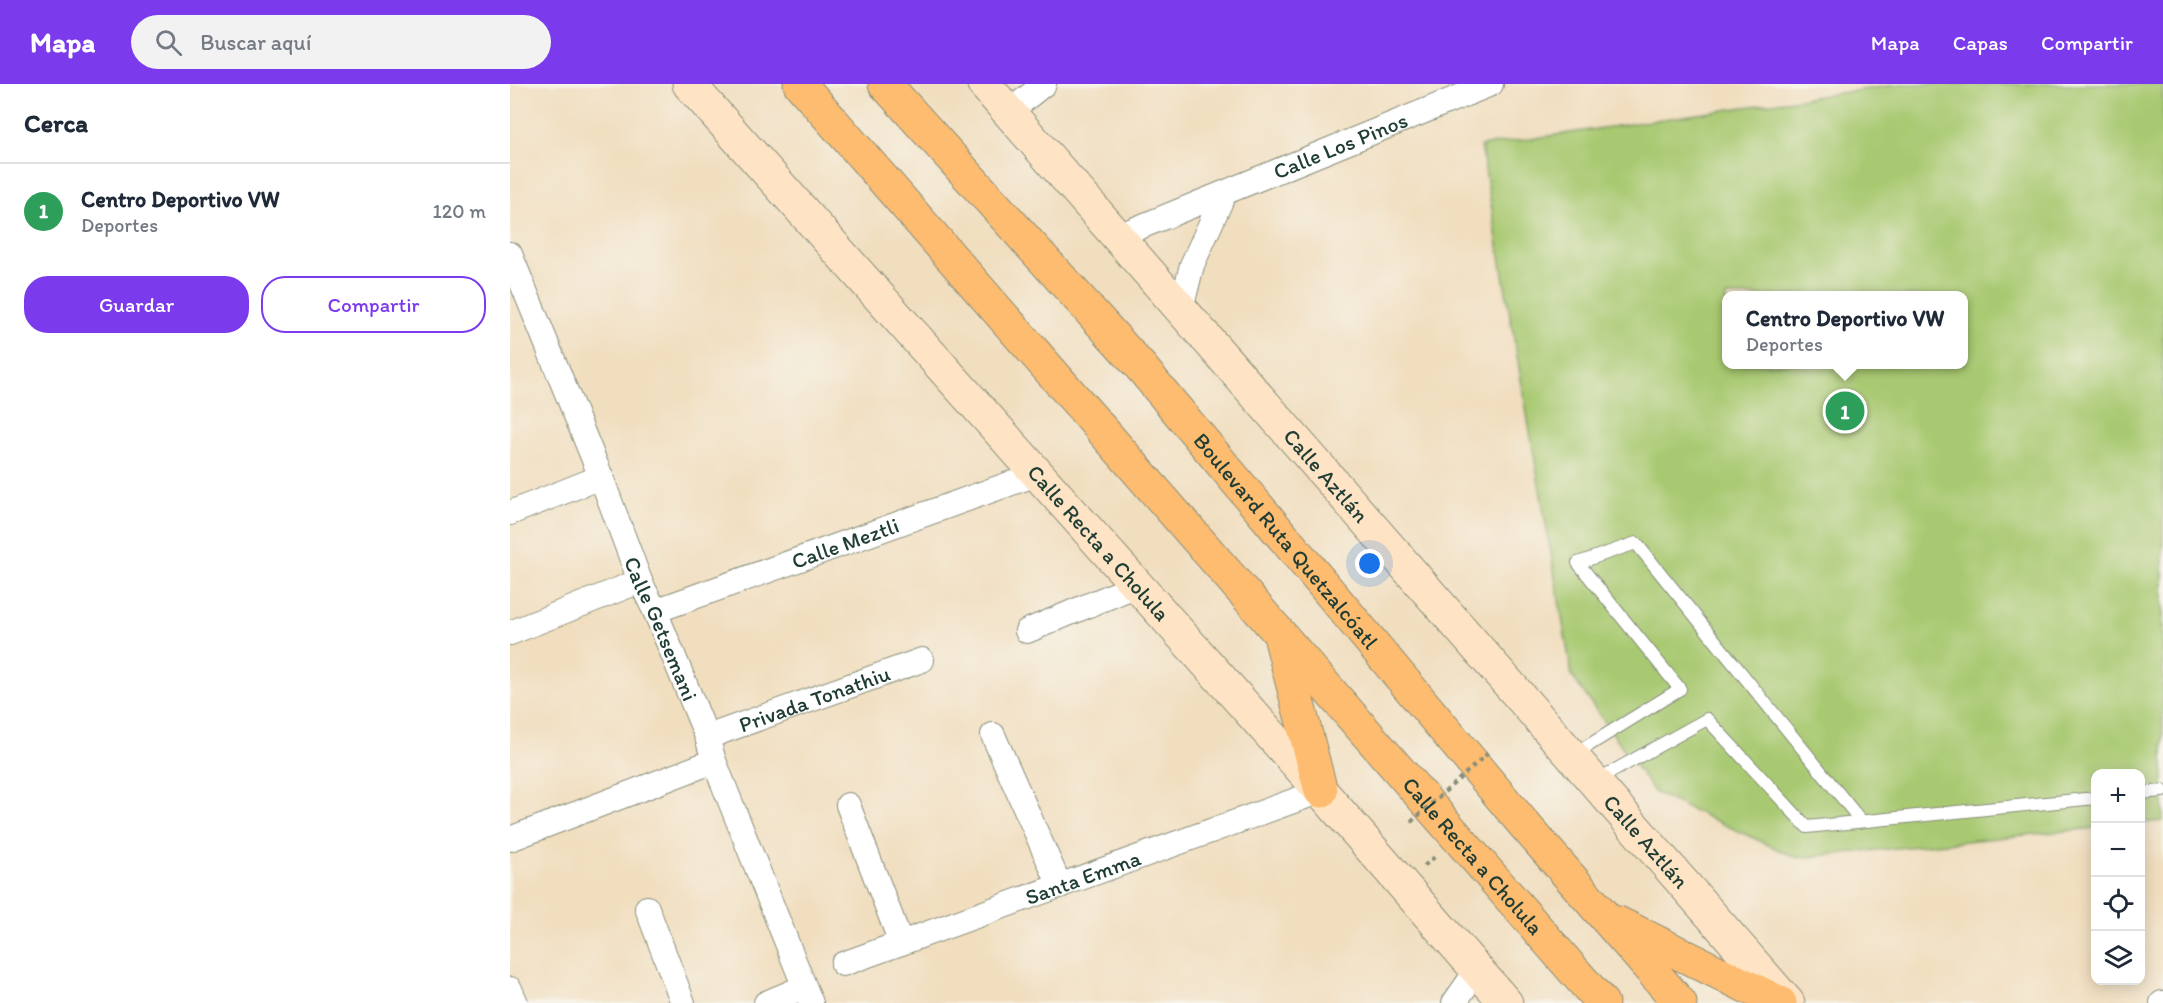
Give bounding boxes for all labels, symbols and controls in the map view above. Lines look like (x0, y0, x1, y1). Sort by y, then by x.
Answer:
search box (131, 15, 551, 69)
text: Mapa (30, 25, 95, 59)
icon: search (152, 26, 185, 59)
text: Buscar aquí (200, 29, 311, 56)
text: Mapa (1871, 30, 1920, 55)
text: Capas (1953, 30, 2008, 55)
text: Compartir (2041, 30, 2133, 55)
street label: Calle Los Pinos (1269, 106, 1412, 185)
text: Cerca (24, 107, 88, 139)
text: Centro Deportivo VW (81, 186, 280, 213)
text: 1 (39, 199, 48, 223)
text: 120 m (433, 199, 486, 223)
text: Deportes (81, 213, 158, 237)
button: Guardar (24, 276, 249, 333)
button: Compartir (261, 276, 486, 333)
popup (1722, 291, 1968, 369)
text: Centro Deportivo VW (1746, 305, 1944, 332)
text: Deportes (1746, 332, 1823, 356)
pin: 1 (1826, 388, 1864, 434)
street label: Calle Aztlán (1278, 423, 1375, 529)
street label: Boulevard Ruta Quetzalcóatl (1188, 427, 1384, 655)
street label: Calle Recta a Cholula (1022, 459, 1176, 627)
street label: Calle Meztli (788, 512, 903, 575)
your location (1355, 549, 1384, 578)
street label: Calle Getsemani (618, 553, 704, 705)
street label: Privada Tonathiu (735, 660, 894, 739)
map controls (2091, 769, 2145, 985)
button: + (2091, 769, 2145, 823)
street label: Calle Recta a Cholula (1397, 771, 1549, 940)
street label: Calle Aztlán (1598, 789, 1695, 895)
button: − (2091, 823, 2145, 877)
street label: Santa Emma (1022, 844, 1145, 911)
button: locate (2091, 877, 2145, 931)
button: layers (2091, 931, 2145, 985)

